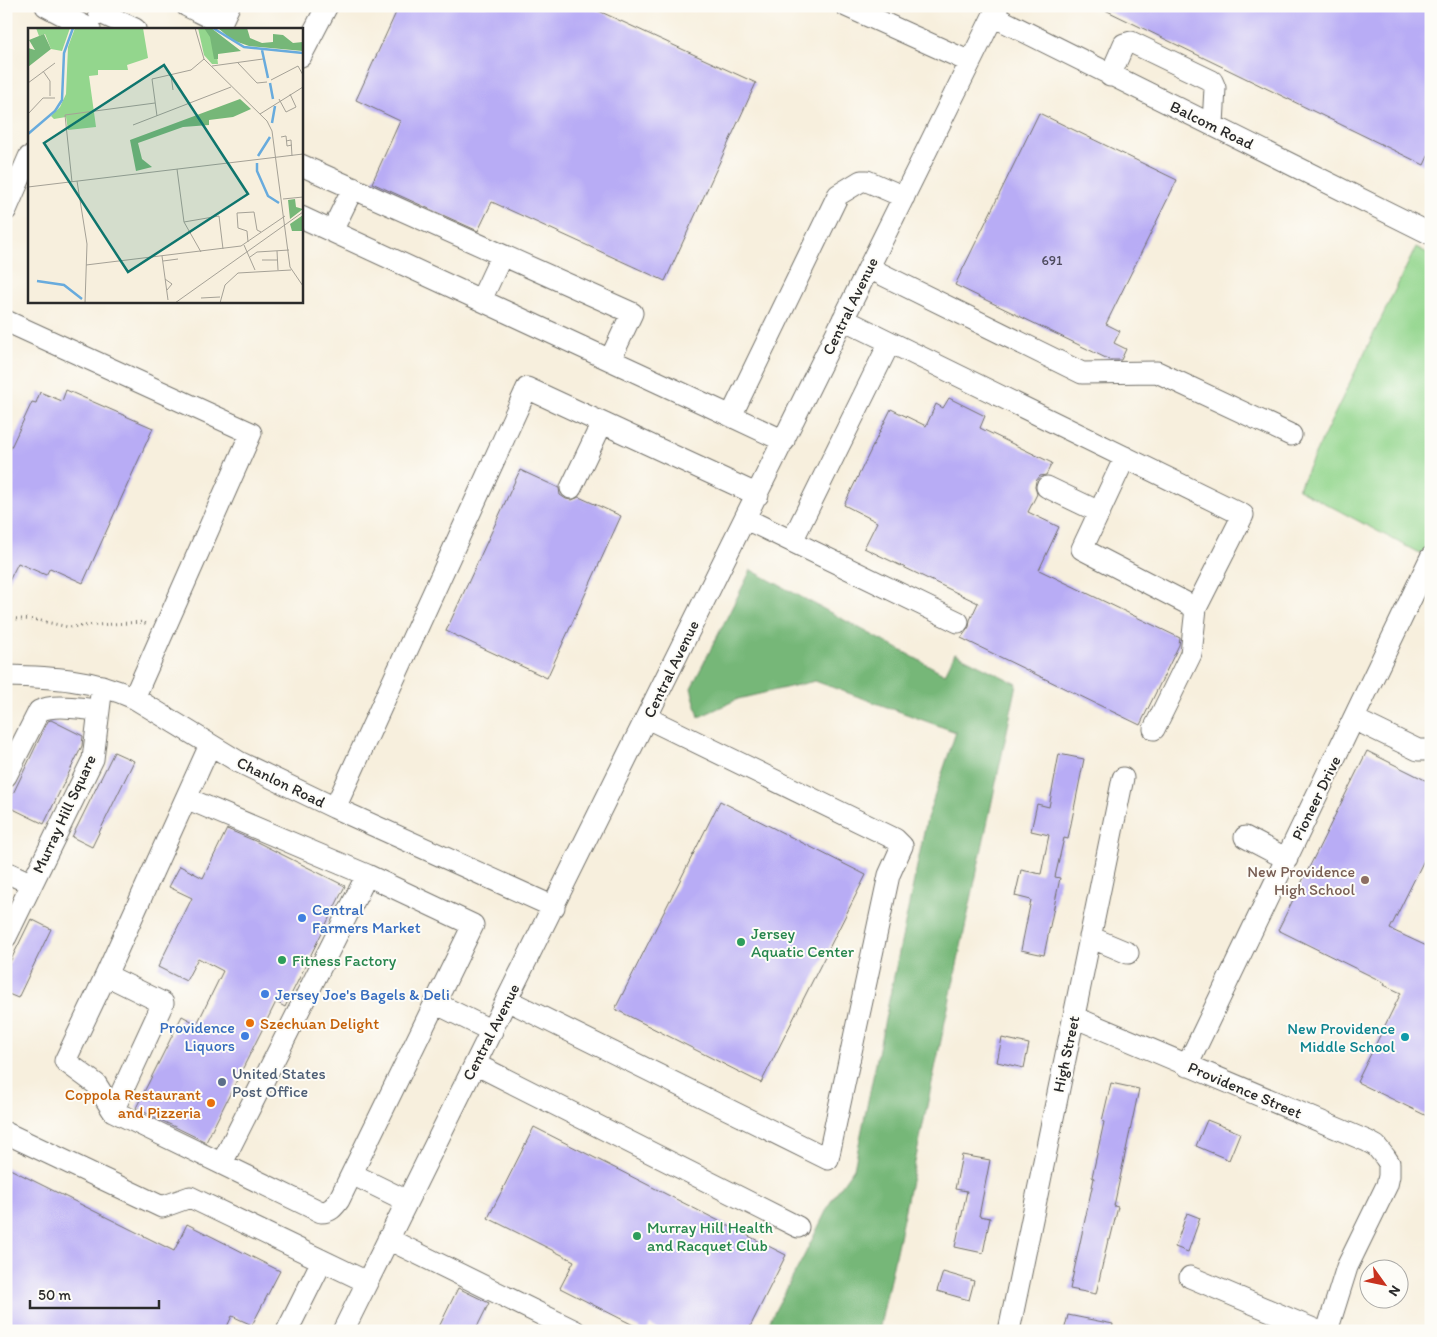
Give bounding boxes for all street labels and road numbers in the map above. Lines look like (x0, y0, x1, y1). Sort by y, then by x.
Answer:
street label: Balcom Road (1167, 97, 1257, 153)
street label: Central Avenue (818, 254, 882, 358)
street label: Central Avenue (639, 617, 703, 721)
street label: Murray Hill Square (28, 751, 100, 876)
street label: Chanlon Road (234, 752, 329, 812)
street label: Pioneer Drive (1287, 752, 1345, 843)
street label: Central Avenue (458, 980, 524, 1084)
street label: High Street (1049, 1014, 1083, 1094)
street label: Providence Street (1185, 1057, 1305, 1123)

